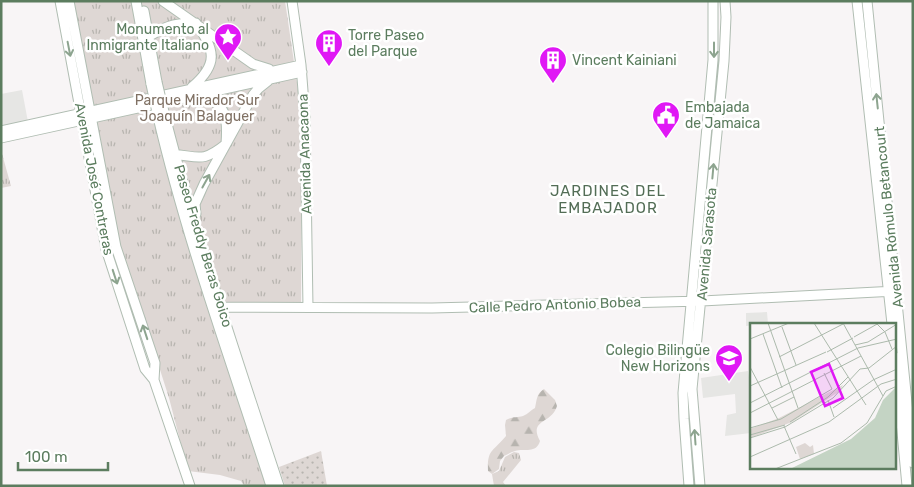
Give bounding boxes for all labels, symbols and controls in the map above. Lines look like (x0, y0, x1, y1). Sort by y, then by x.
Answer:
place label: Monumento al Inmigrante Italiano (86, 21, 209, 54)
place icon: Monumento al Inmigrante Italiano (213, 22, 243, 61)
place label: Torre Paseo del Parque (348, 27, 424, 60)
building icon: Torre Paseo del Parque (314, 28, 344, 67)
one-way arrow (65, 41, 74, 57)
one-way arrow (709, 42, 719, 58)
building icon: Vincent Kainiani (538, 45, 568, 84)
place label: Vincent Kainiani (572, 52, 677, 69)
park label: Parque Mirador Sur Joaquín Balaguer (135, 92, 260, 125)
street label: Avenida Anacaona (294, 93, 316, 215)
one-way arrow (872, 93, 882, 109)
place label: Embajada de Jamaica (685, 99, 760, 132)
public building icon: Embajada de Jamaica (651, 100, 681, 139)
street label: Avenida José Contreras (71, 101, 117, 257)
street label: Avenida Rómulo Betancourt (871, 125, 907, 309)
street label: Paseo Freddy Beras Goico (170, 163, 236, 329)
one-way arrow (709, 163, 718, 179)
one-way arrow (202, 174, 212, 188)
district label: JARDINES DEL EMBAJADOR (550, 182, 666, 217)
street label: Avenida Sarasota (694, 187, 720, 301)
one-way arrow (111, 268, 120, 284)
street label: Calle Pedro Antonio Bobea (469, 293, 641, 317)
inset map (750, 323, 896, 470)
one-way arrow (139, 325, 149, 341)
place label: Colegio Bilingüe New Horizons (606, 342, 710, 375)
school or university icon: Colegio Bilingüe New Horizons (714, 343, 744, 382)
one-way arrow (691, 429, 700, 445)
scale bar (18, 440, 108, 472)
text: 100 m (25, 448, 67, 466)

